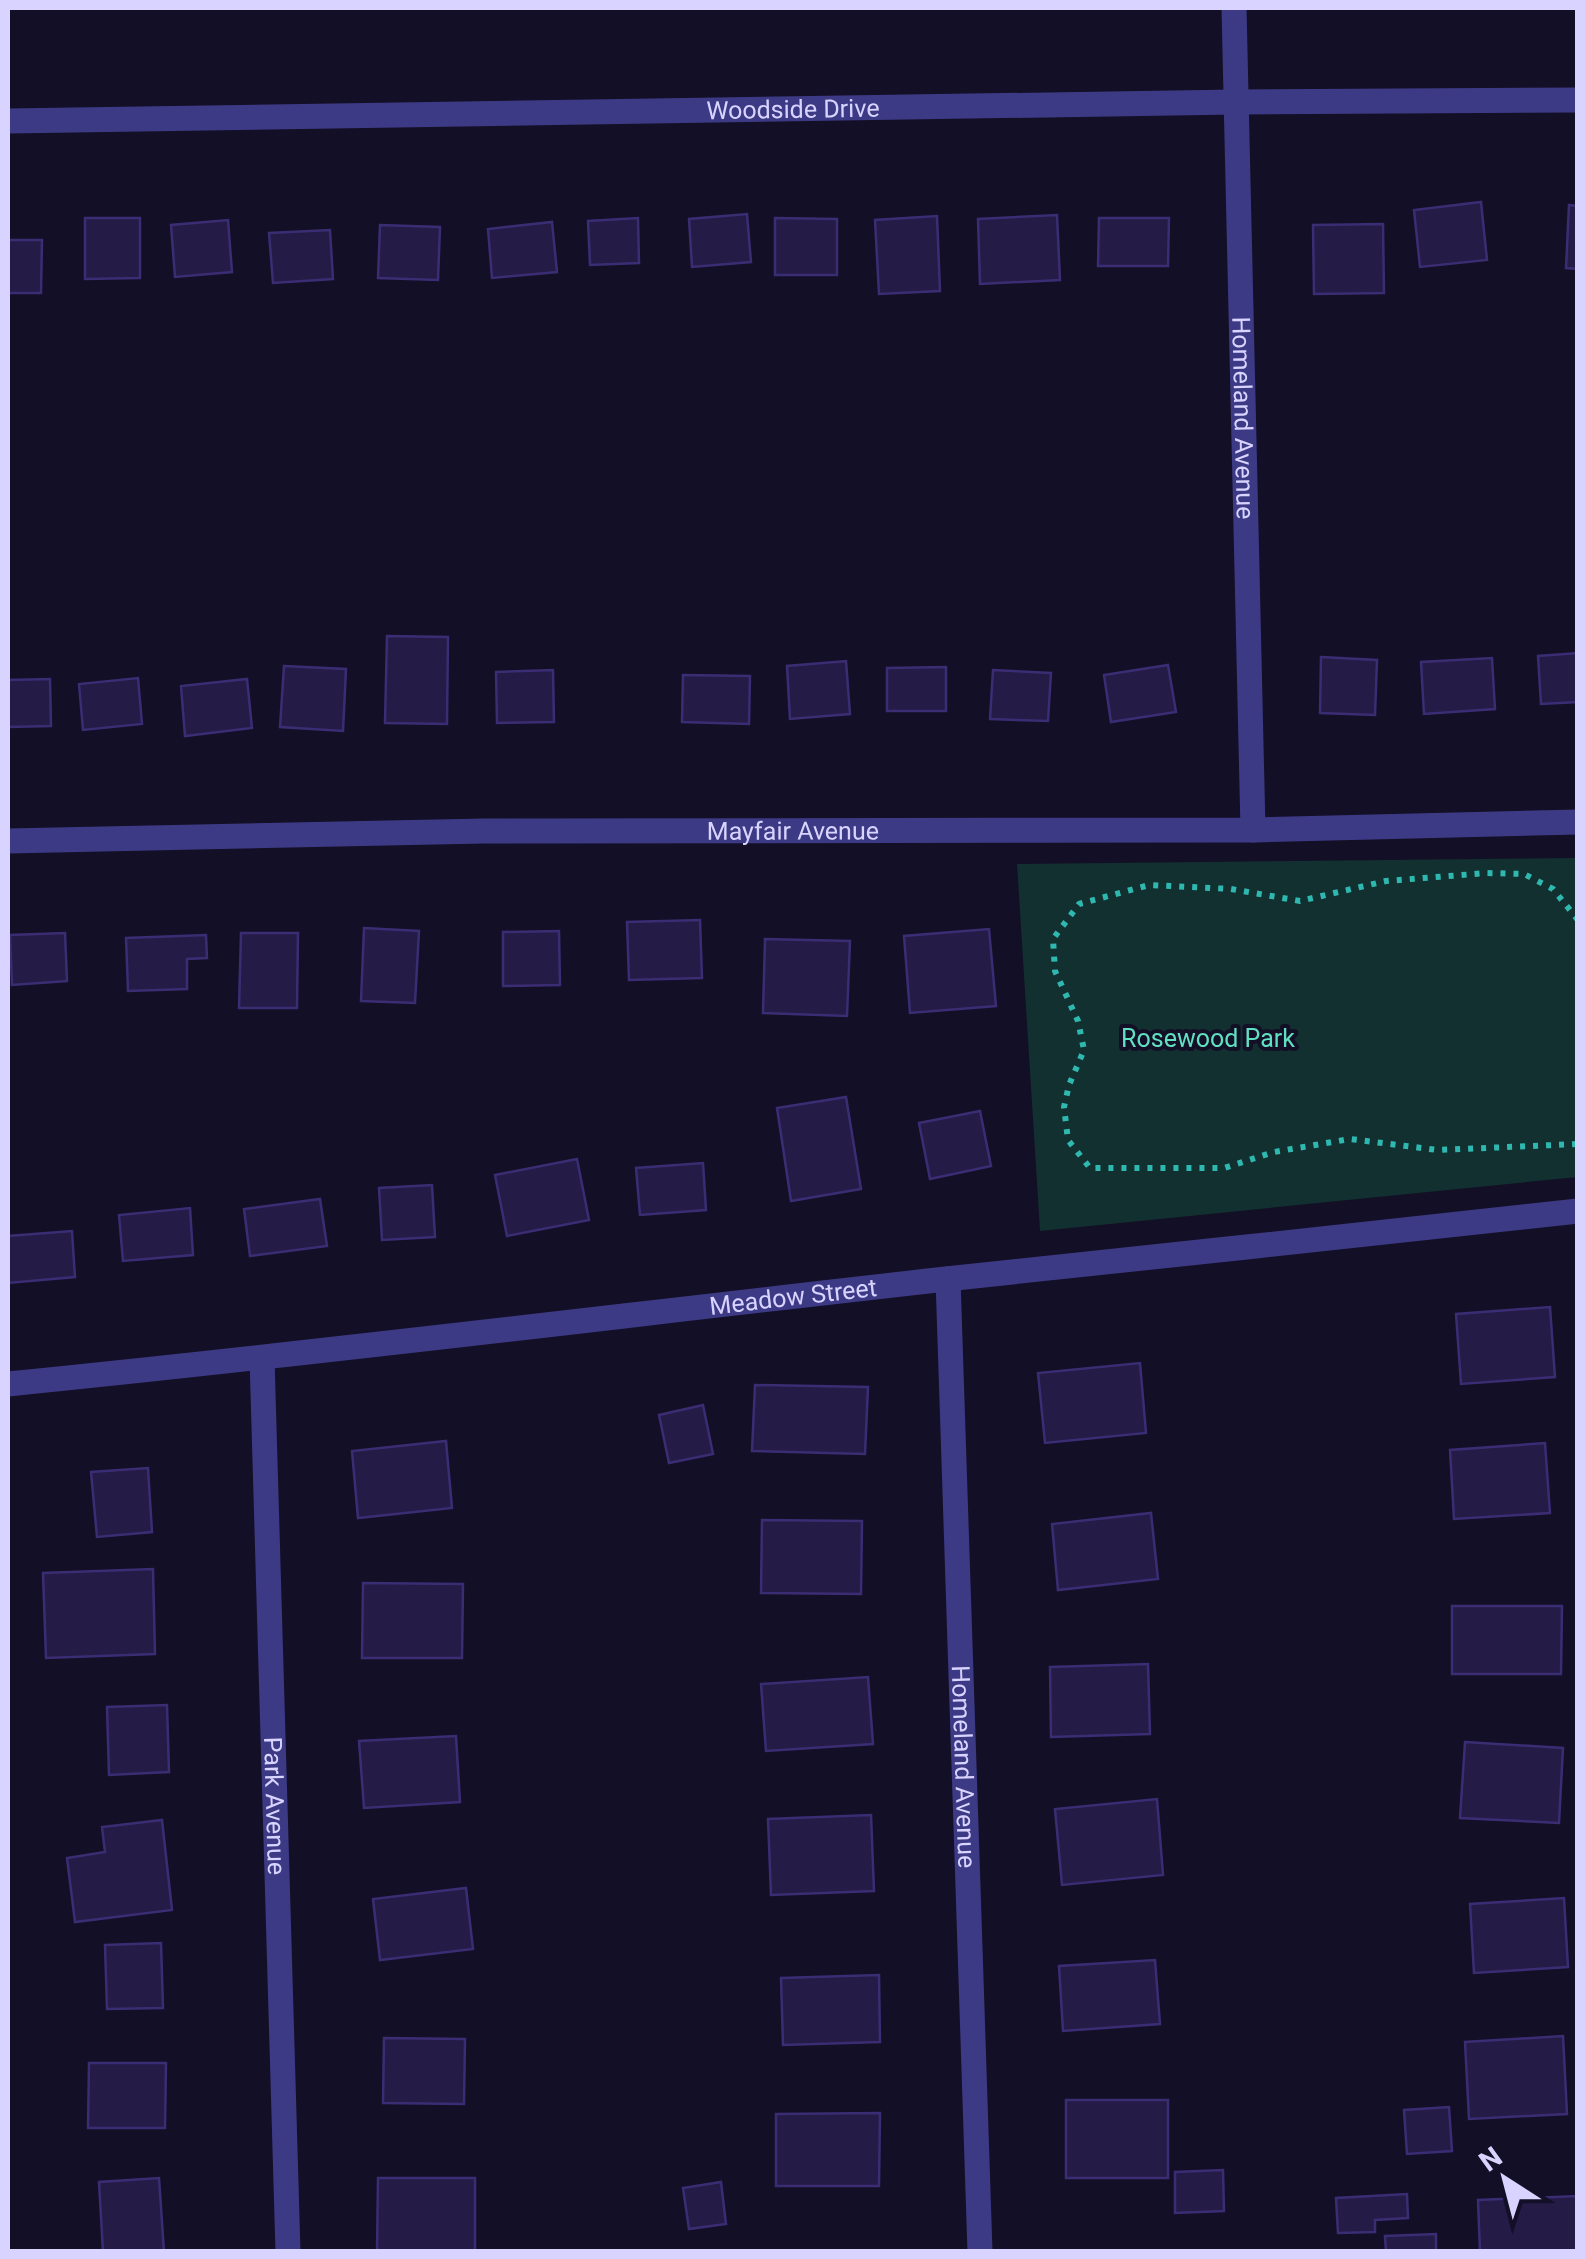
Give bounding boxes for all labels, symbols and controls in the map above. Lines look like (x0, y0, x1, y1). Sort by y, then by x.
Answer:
street label: Woodside Drive (706, 94, 880, 125)
street label: Homeland Avenue (1226, 316, 1260, 520)
street label: Mayfair Avenue (707, 816, 879, 846)
park label: Rosewood Park (1121, 1024, 1295, 1053)
street label: Meadow Street (708, 1273, 878, 1321)
street label: Homeland Avenue (946, 1665, 981, 1869)
street label: Park Avenue (258, 1736, 291, 1875)
north arrow (1455, 2129, 1555, 2229)
text: N (1473, 2140, 1508, 2178)

